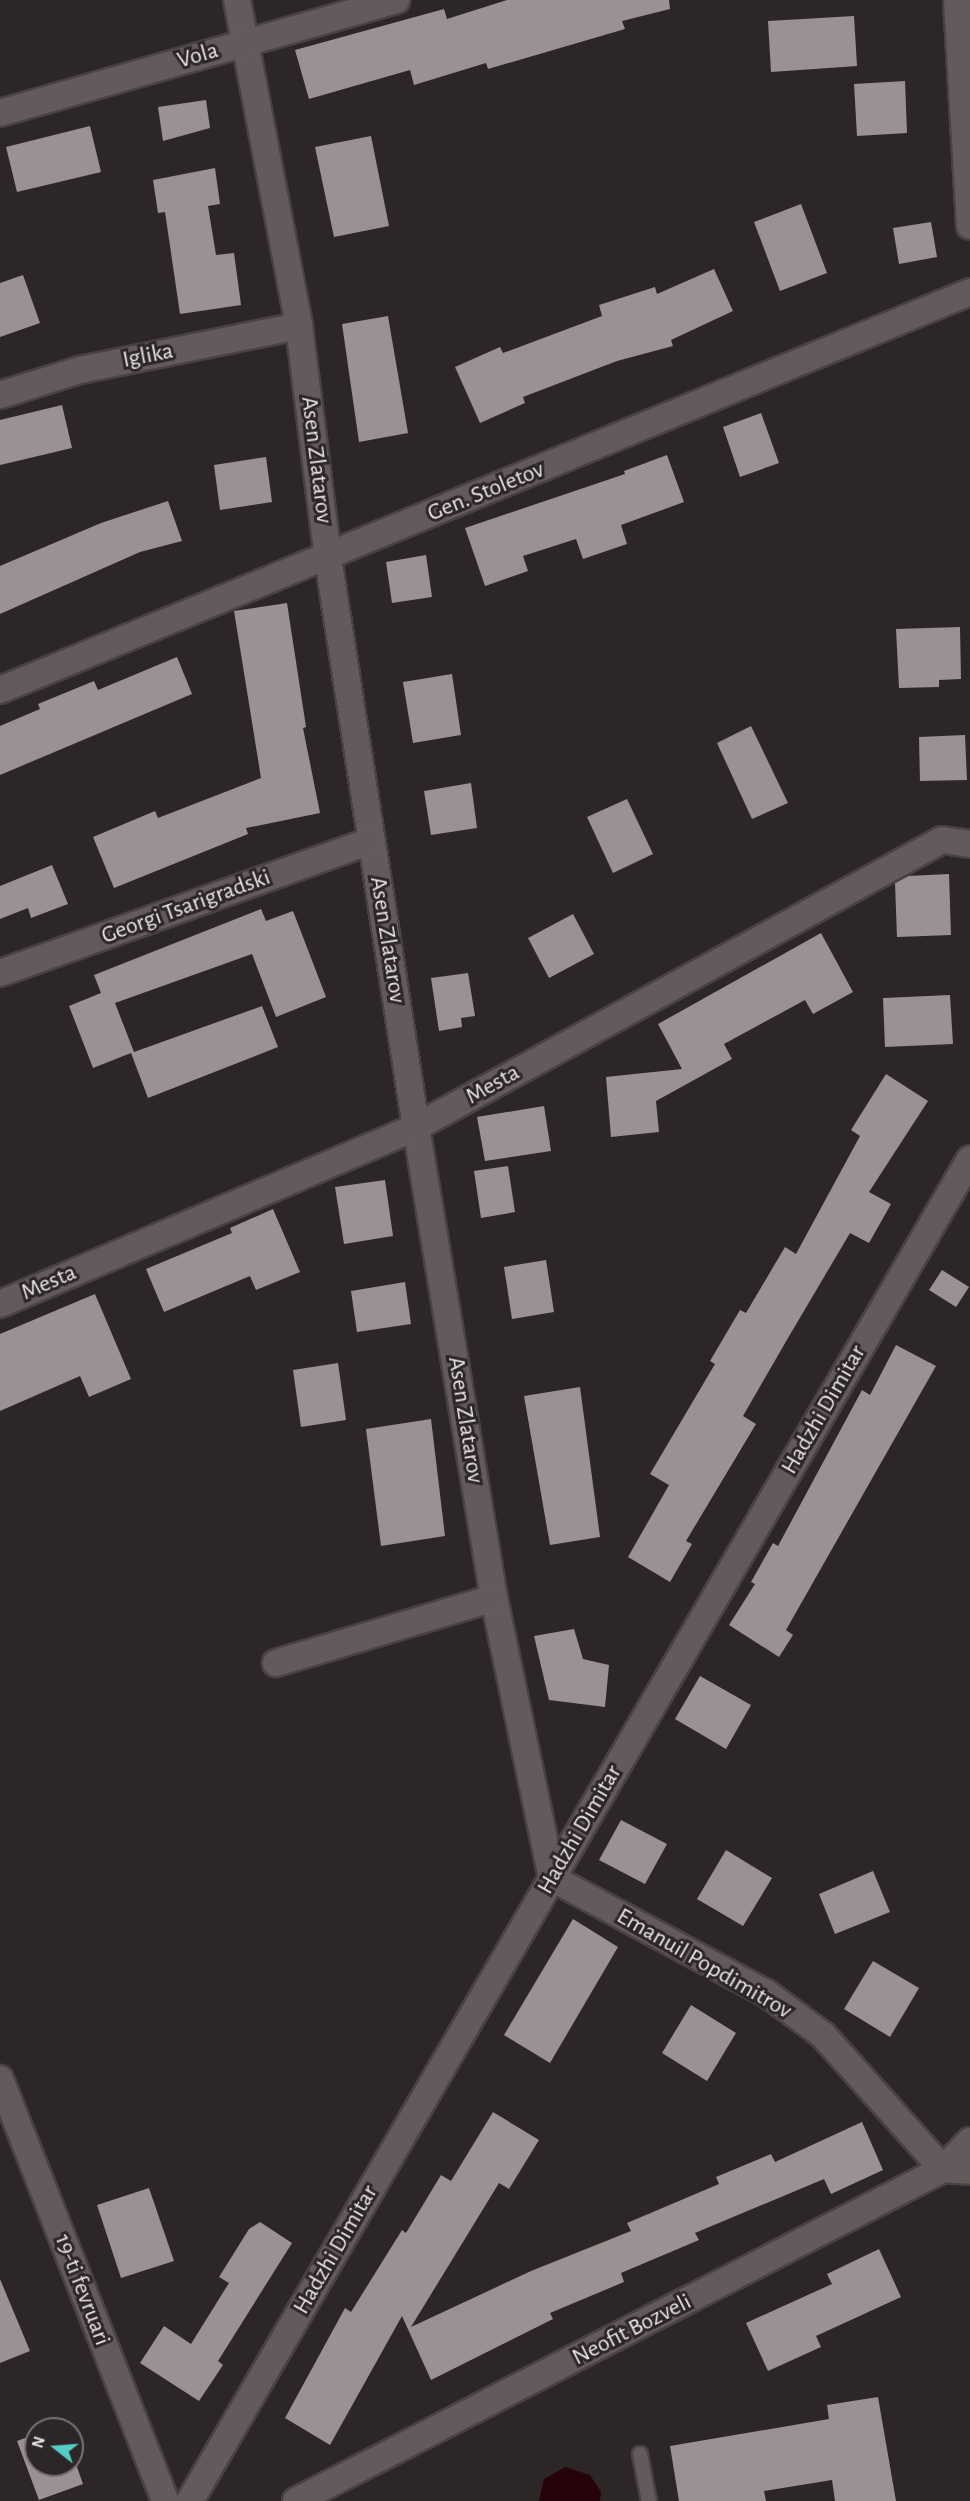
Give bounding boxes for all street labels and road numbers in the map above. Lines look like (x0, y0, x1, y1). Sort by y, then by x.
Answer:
street label: Vola (174, 36, 222, 76)
street label: Iglika (120, 337, 176, 375)
street label: Asen Zlatarov (294, 395, 338, 525)
street label: Gen. Stoletov (424, 456, 548, 528)
street label: Georgi Tsarigradski (98, 863, 274, 951)
street label: Asen Zlatarov (363, 875, 411, 1005)
street label: Mesta (461, 1059, 525, 1111)
street label: Mesta (17, 1259, 81, 1307)
street label: Hadzhi Dimitar (775, 1340, 873, 1480)
street label: Asen Zlatarov (441, 1355, 489, 1485)
street label: Hadzhi Dimitar (531, 1760, 629, 1900)
street label: Emanuil Popdimitrov (611, 1902, 797, 2026)
street label: Hadzhi Dimitar (287, 2180, 385, 2320)
street label: 19-ti fevruari (48, 2230, 116, 2350)
street label: Neofit Bozveli (568, 2288, 696, 2372)

